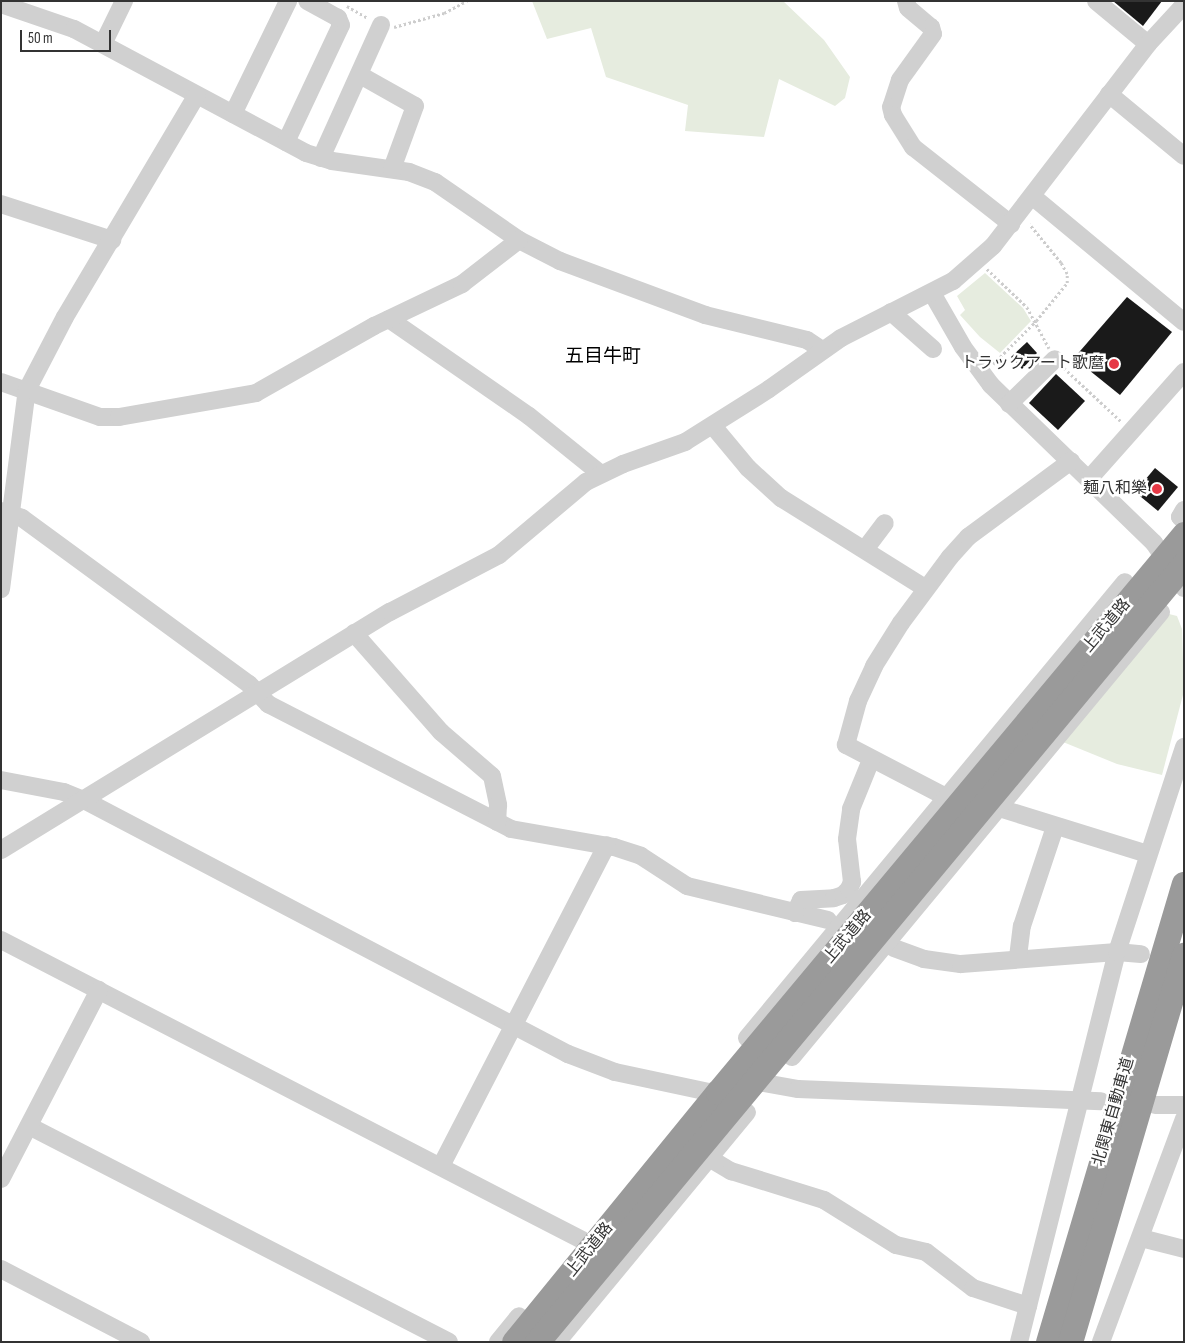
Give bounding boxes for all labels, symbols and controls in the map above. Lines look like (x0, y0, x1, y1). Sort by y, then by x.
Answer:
scale bar (22, 20, 114, 52)
text: 50 m (28, 29, 53, 48)
district label: 五目牛町 (565, 346, 641, 368)
place label: トラックアート歌麿 (961, 354, 1104, 374)
marker: トラックアート歌麿 (1108, 358, 1120, 370)
place label: 麺八和樂 (1083, 479, 1147, 499)
marker: 麺八和樂 (1151, 483, 1163, 495)
street label: 上武道路 (1079, 595, 1135, 657)
street label: 上武道路 (820, 906, 876, 968)
street label: 北関東自動車道 (1089, 1056, 1139, 1168)
street label: 上武道路 (562, 1219, 618, 1281)

